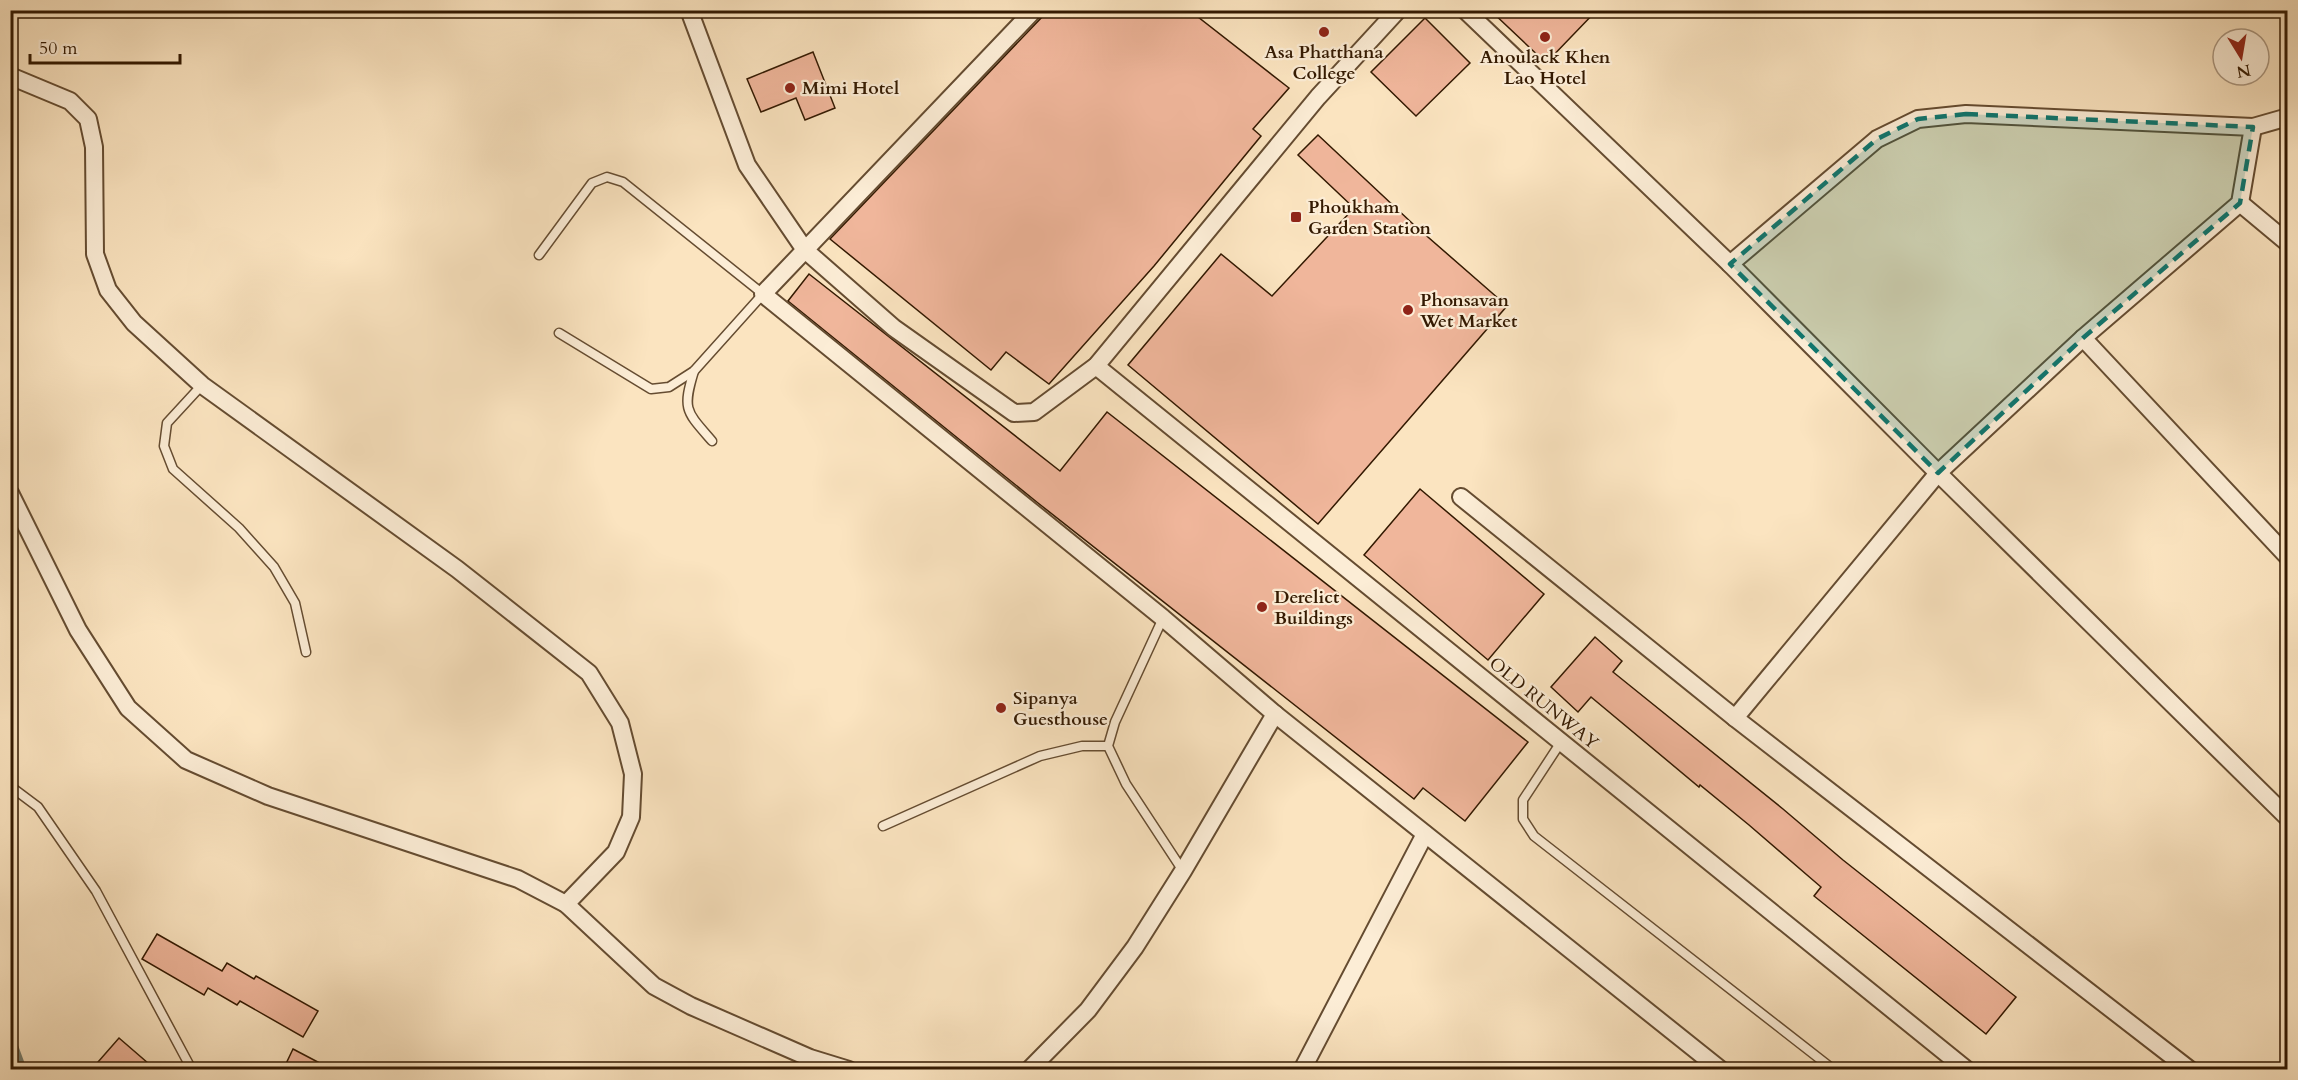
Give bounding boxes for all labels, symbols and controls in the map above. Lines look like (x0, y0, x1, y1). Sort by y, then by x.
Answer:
marker: Asa Phatthana College (1317, 25, 1331, 39)
scale bar (30, 27, 180, 65)
north arrow (2211, 27, 2271, 87)
marker: Anoulack Khen Lao Hotel (1538, 30, 1552, 44)
text: 50 m (39, 36, 78, 61)
place label: Asa Phatthana College (1265, 40, 1383, 86)
place label: Anoulack Khen Lao Hotel (1480, 45, 1611, 91)
text: N (2235, 59, 2253, 83)
place label: Mimi Hotel (802, 76, 899, 101)
marker: Mimi Hotel (783, 81, 797, 95)
place label: Phoukham Garden Station (1308, 195, 1431, 241)
marker: Phoukham Garden Station (1289, 210, 1303, 224)
place label: Phonsavan Wet Market (1419, 288, 1518, 334)
marker: Phonsavan Wet Market (1401, 303, 1415, 317)
place label: Derelict Buildings (1274, 585, 1353, 631)
marker: Derelict Buildings (1255, 600, 1269, 614)
street label: OLD RUNWAY (1484, 651, 1604, 756)
place label: Sipanya Guesthouse (1013, 686, 1108, 732)
marker: Sipanya Guesthouse (994, 701, 1008, 715)

